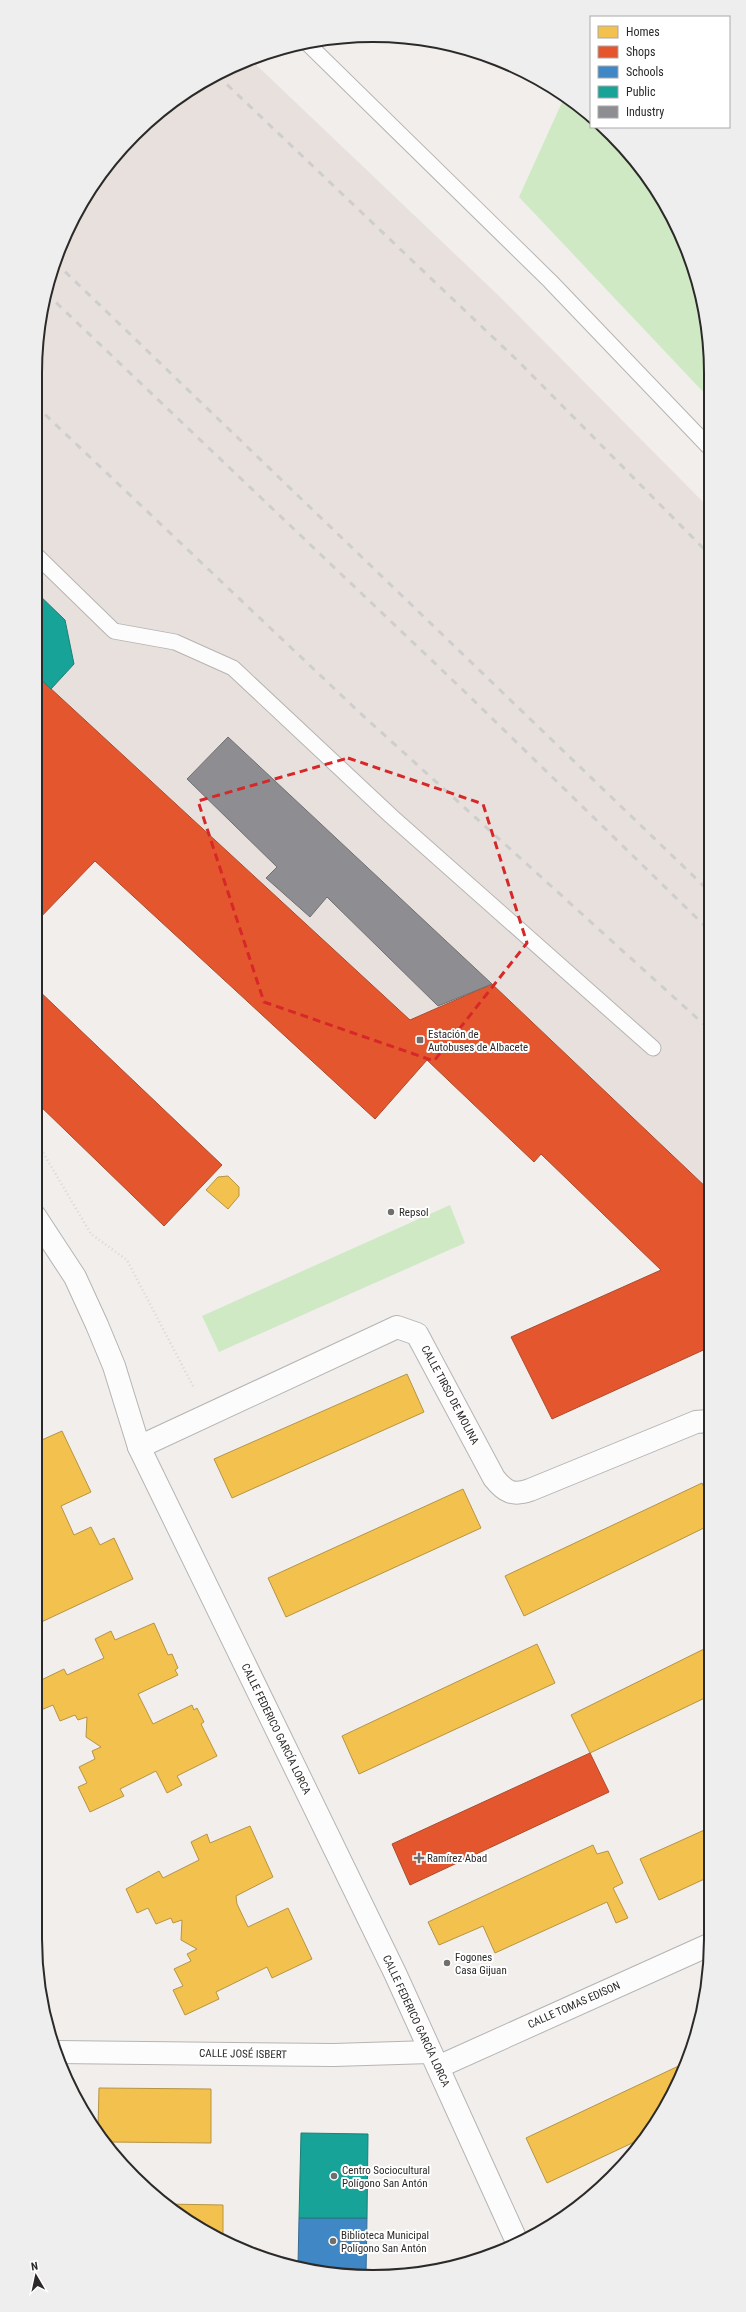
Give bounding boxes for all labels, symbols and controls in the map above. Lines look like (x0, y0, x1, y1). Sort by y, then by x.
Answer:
legend (590, 16, 730, 128)
text: Homes (626, 25, 660, 39)
text: Shops (626, 45, 655, 59)
text: Schools (626, 65, 664, 79)
text: Public (626, 85, 656, 99)
text: Industry (626, 105, 664, 119)
place label: Estación de Autobuses de Albacete (428, 1028, 528, 1054)
marker: Estación de Autobuses de Albacete (415, 1035, 425, 1045)
place label: Repsol (399, 1206, 428, 1219)
marker: Repsol (386, 1207, 396, 1217)
street label: CALLE TIRSO DE MOLINA (418, 1343, 482, 1447)
street label: CALLE FEDERICO GARCÍA LORCA (239, 1661, 314, 1797)
place label: Ramírez Abad (427, 1852, 487, 1865)
marker: Ramírez Abad (414, 1853, 424, 1863)
place label: Fogones Casa Gijuan (455, 1951, 507, 1977)
street label: CALLE FEDERICO GARCÍA LORCA (380, 1953, 453, 2090)
marker: Fogones Casa Gijuan (442, 1958, 452, 1968)
street label: CALLE TOMAS EDISON (526, 1979, 622, 2031)
street label: CALLE JOSÉ ISBERT (199, 2047, 287, 2061)
place label: Centro Sociocultural Polígono San Antón (342, 2164, 430, 2190)
marker: Centro Sociocultural Polígono San Antón (329, 2171, 339, 2181)
place label: Biblioteca Municipal Polígono San Antón (341, 2229, 429, 2255)
marker: Biblioteca Municipal Polígono San Antón (328, 2236, 338, 2246)
north arrow (16, 2256, 56, 2296)
text: N (30, 2260, 39, 2274)

